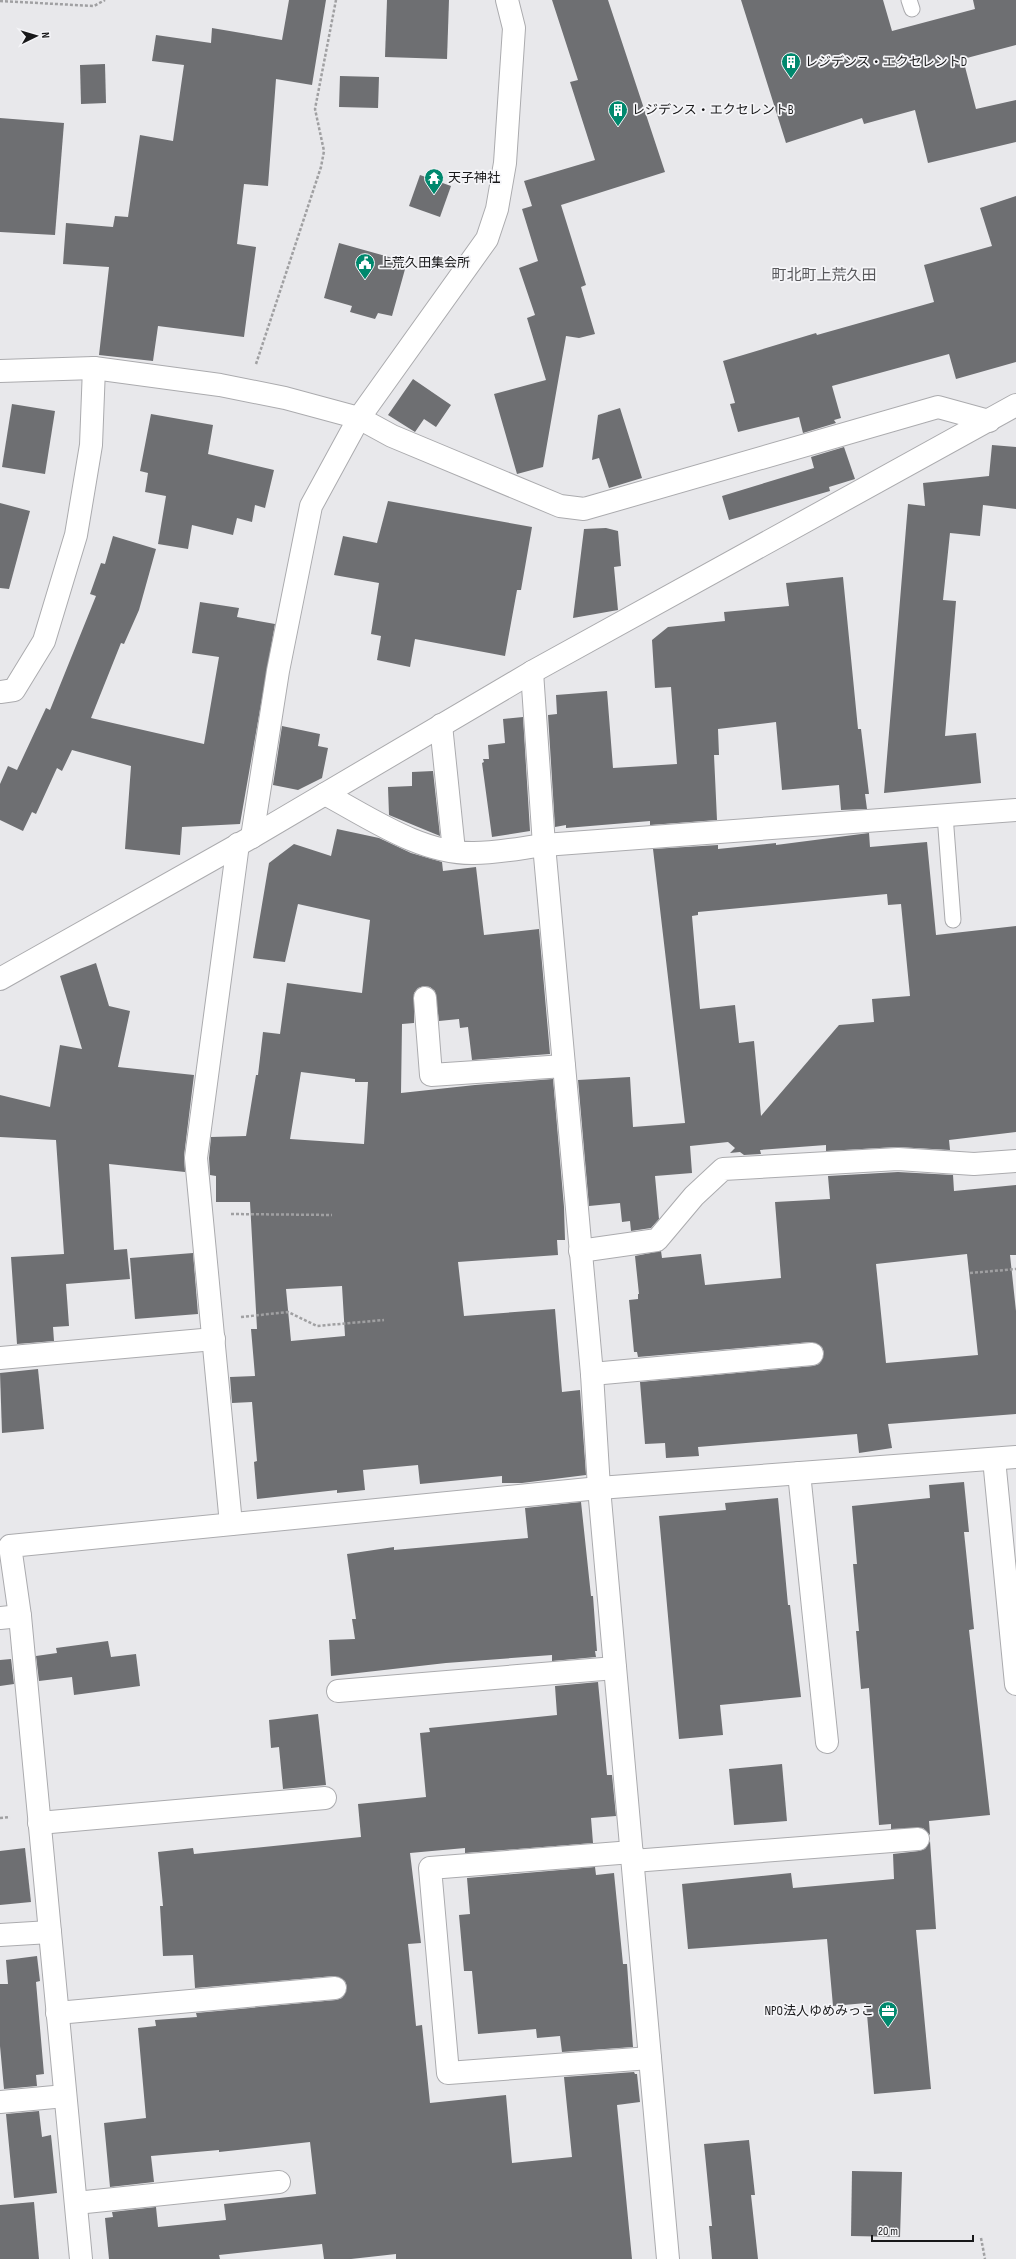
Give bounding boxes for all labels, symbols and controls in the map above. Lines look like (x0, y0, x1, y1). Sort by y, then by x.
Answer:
north arrow (16, 16, 56, 56)
text: N (39, 32, 52, 39)
building icon: レジデンス・エクセレントD (780, 51, 802, 79)
place label: レジデンス・エクセレントD (805, 54, 967, 70)
building icon: レジデンス・エクセレントB (607, 99, 629, 127)
place label: レジデンス・エクセレントB (632, 102, 794, 118)
temple icon: 天子神社 (423, 167, 445, 195)
place label: 天子神社 (448, 170, 500, 186)
public building icon: 上荒久田集会所 (354, 252, 376, 280)
place label: 上荒久田集会所 (379, 255, 470, 271)
district label: 町北町上荒久田 (771, 266, 877, 285)
office icon: NPO法人ゆめみっこ (877, 2000, 899, 2028)
place label: NPO法人ゆめみっこ (764, 2003, 874, 2019)
scale bar (872, 2217, 973, 2243)
text: 20 m (878, 2224, 898, 2239)

